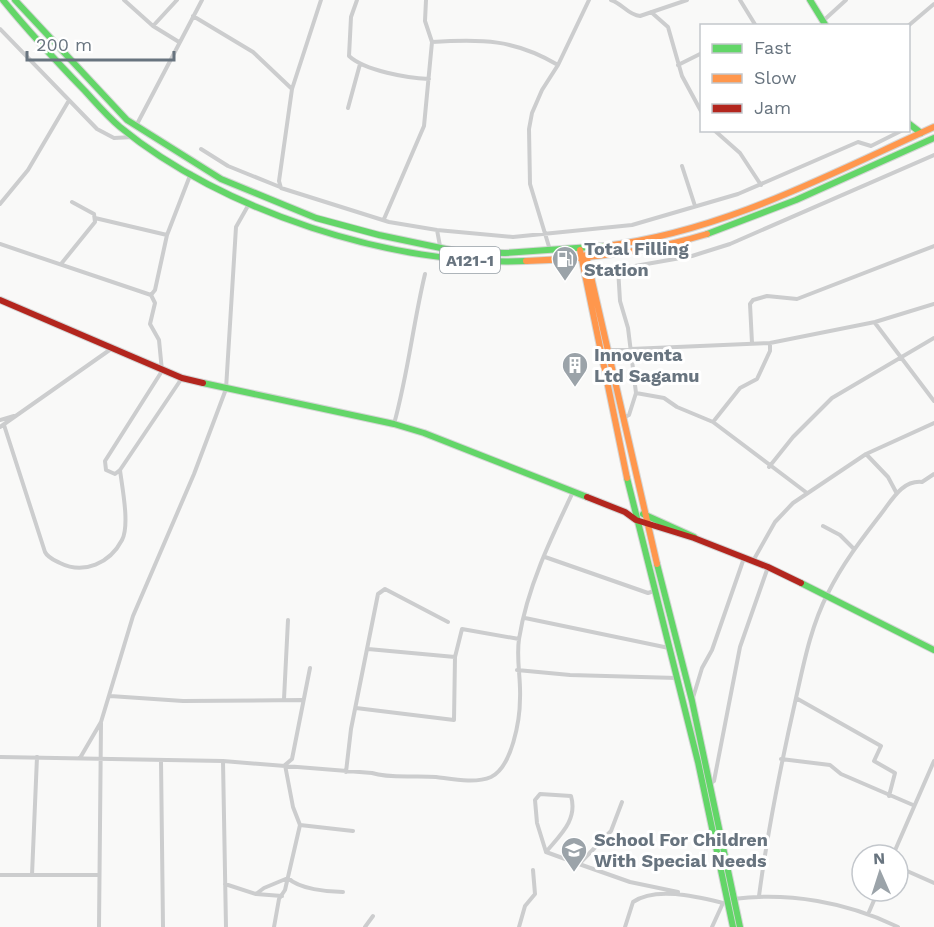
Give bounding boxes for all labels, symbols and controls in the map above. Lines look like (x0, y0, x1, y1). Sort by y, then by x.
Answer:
scale bar (27, 24, 174, 62)
legend (700, 24, 910, 132)
text: 200 m (36, 34, 92, 55)
text: Fast (754, 37, 792, 58)
text: Slow (754, 67, 797, 88)
text: Jam (754, 97, 791, 118)
place label: Total Filling Station (584, 238, 689, 280)
fuel station icon: Total Filling Station (550, 244, 580, 282)
road number: A121-1 (440, 247, 500, 273)
place label: Innoventa Ltd Sagamu (594, 344, 699, 386)
building icon: Innoventa Ltd Sagamu (560, 350, 590, 388)
place label: School For Children With Special Needs (594, 829, 768, 871)
school or university icon: School For Children With Special Needs (559, 835, 589, 873)
north arrow (850, 843, 910, 903)
text: N (873, 849, 886, 868)

